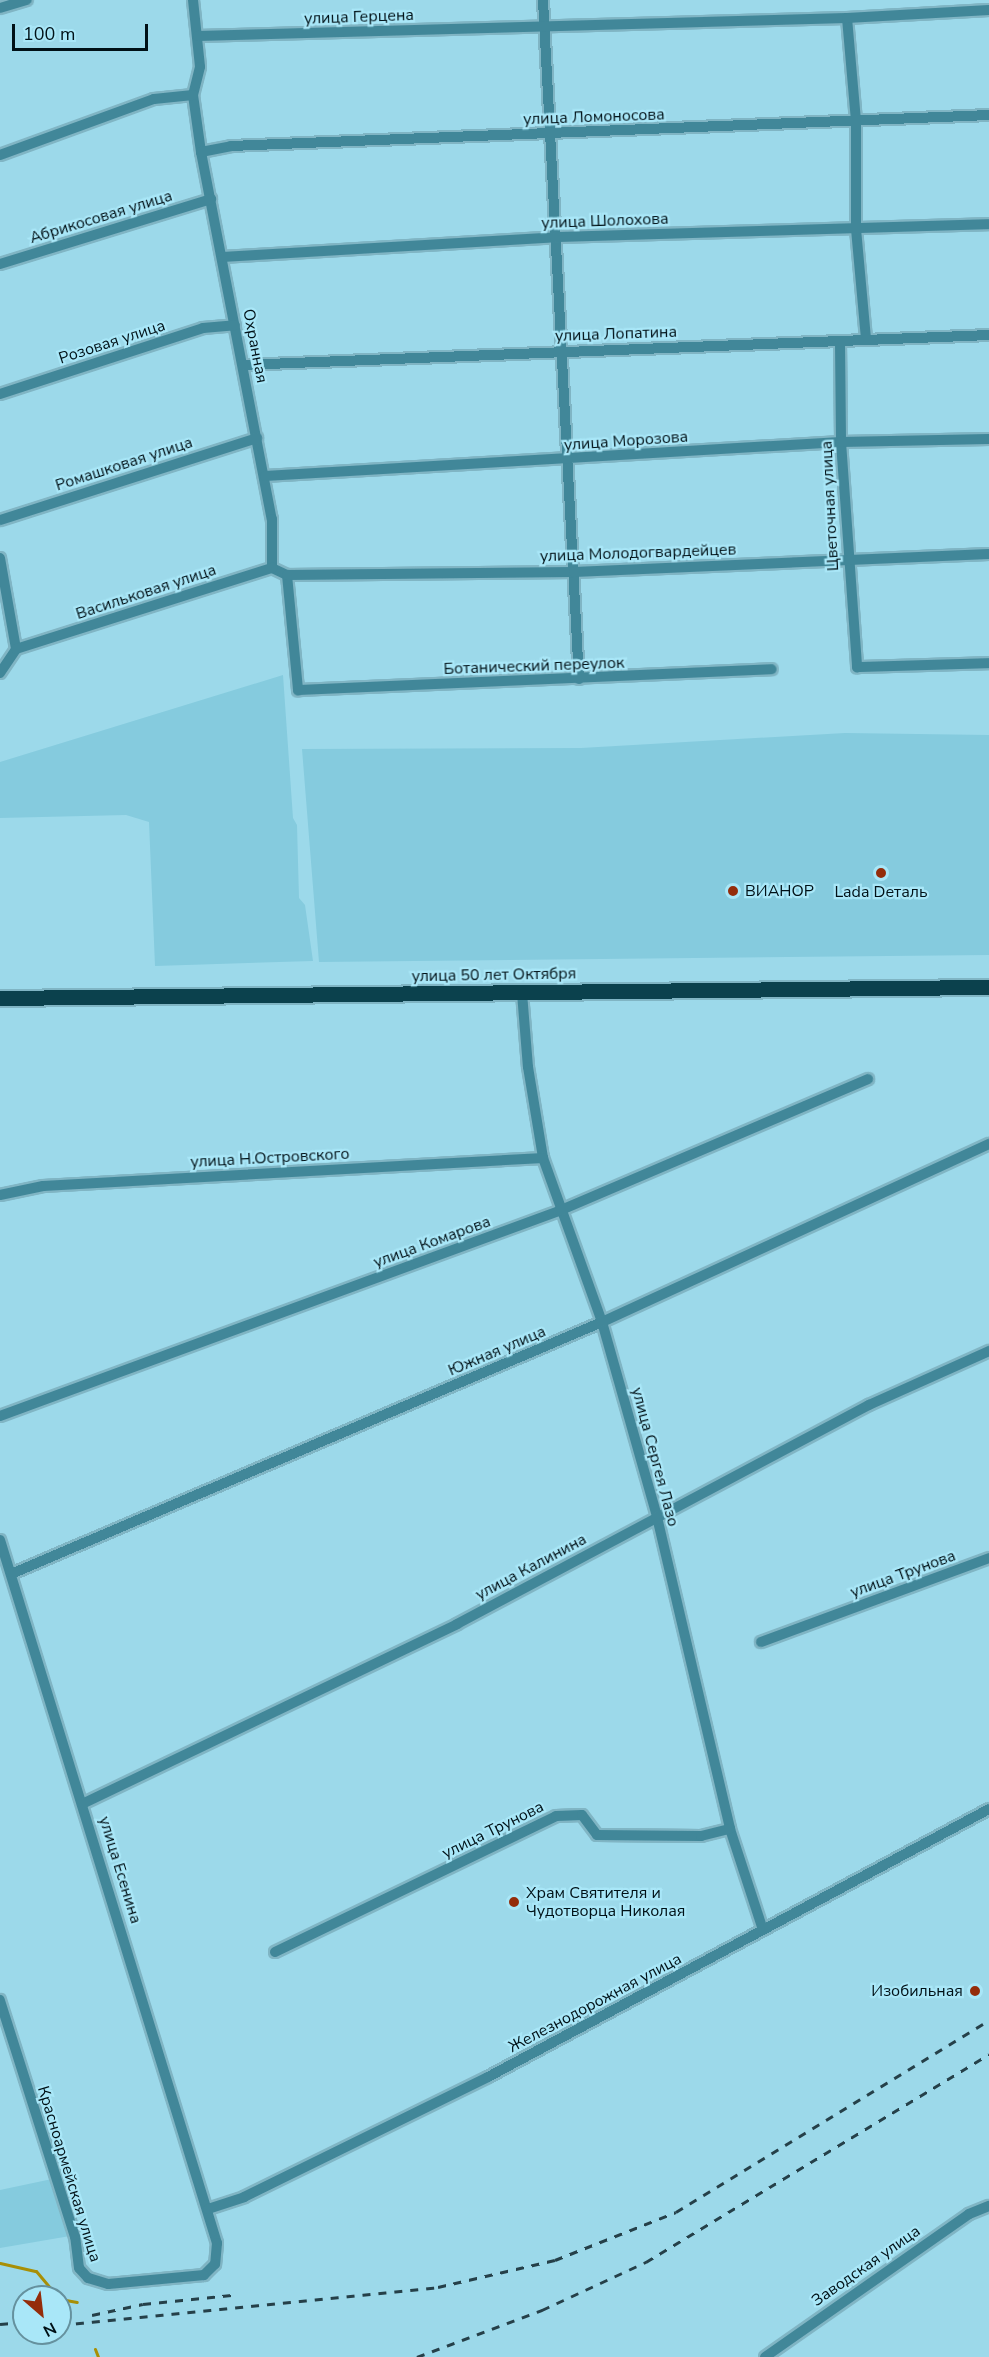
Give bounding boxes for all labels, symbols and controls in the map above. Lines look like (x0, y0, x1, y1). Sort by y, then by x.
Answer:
street label: улица Герцена (304, 5, 414, 29)
scale bar (15, 12, 152, 50)
text: 100 m (23, 22, 75, 46)
street label: улица Ломоносова (523, 105, 665, 129)
street label: Абрикосовая улица (27, 186, 175, 248)
street label: улица Шолохова (541, 209, 669, 233)
street label: Охранная (238, 307, 272, 385)
street label: Розовая улица (56, 316, 168, 368)
street label: улица Лопатина (555, 322, 677, 346)
street label: улица Морозова (563, 427, 689, 455)
street label: Ромашковая улица (53, 433, 195, 495)
street label: Цветочная улица (817, 440, 843, 572)
street label: улица Молодогвардейцев (540, 540, 736, 566)
street label: Васильковая улица (73, 560, 219, 624)
street label: Ботанический переулок (443, 653, 625, 679)
marker: Lada Dеталь (874, 866, 888, 880)
place label: ВИАНОР (745, 881, 814, 901)
place label: Lada Dеталь (834, 882, 928, 902)
marker: ВИАНОР (726, 884, 740, 898)
street label: улица 50 лет Октября (411, 964, 577, 986)
street label: улица Н.Островского (190, 1144, 350, 1172)
street label: улица Комарова (371, 1212, 493, 1272)
street label: Южная улица (445, 1322, 549, 1380)
street label: улица Сергея Лазо (627, 1385, 683, 1529)
street label: улица Калинина (472, 1530, 590, 1604)
street label: улица Трунова (848, 1546, 958, 1602)
street label: улица Трунова (439, 1797, 547, 1863)
street label: улица Есенина (95, 1814, 145, 1926)
place label: Храм Святителя и Чудотворца Николая (526, 1883, 685, 1921)
marker: Храм Святителя и Чудотворца Николая (507, 1895, 521, 1909)
street label: Железнодорожная улица (505, 1949, 685, 2057)
place label: Изобильная (871, 1981, 963, 2001)
marker: Изобильная (968, 1984, 982, 1998)
street label: Красноармейская улица (33, 2084, 105, 2264)
street label: Заводская улица (808, 2221, 924, 2311)
north arrow (12, 2285, 72, 2345)
text: N (39, 2317, 60, 2342)

